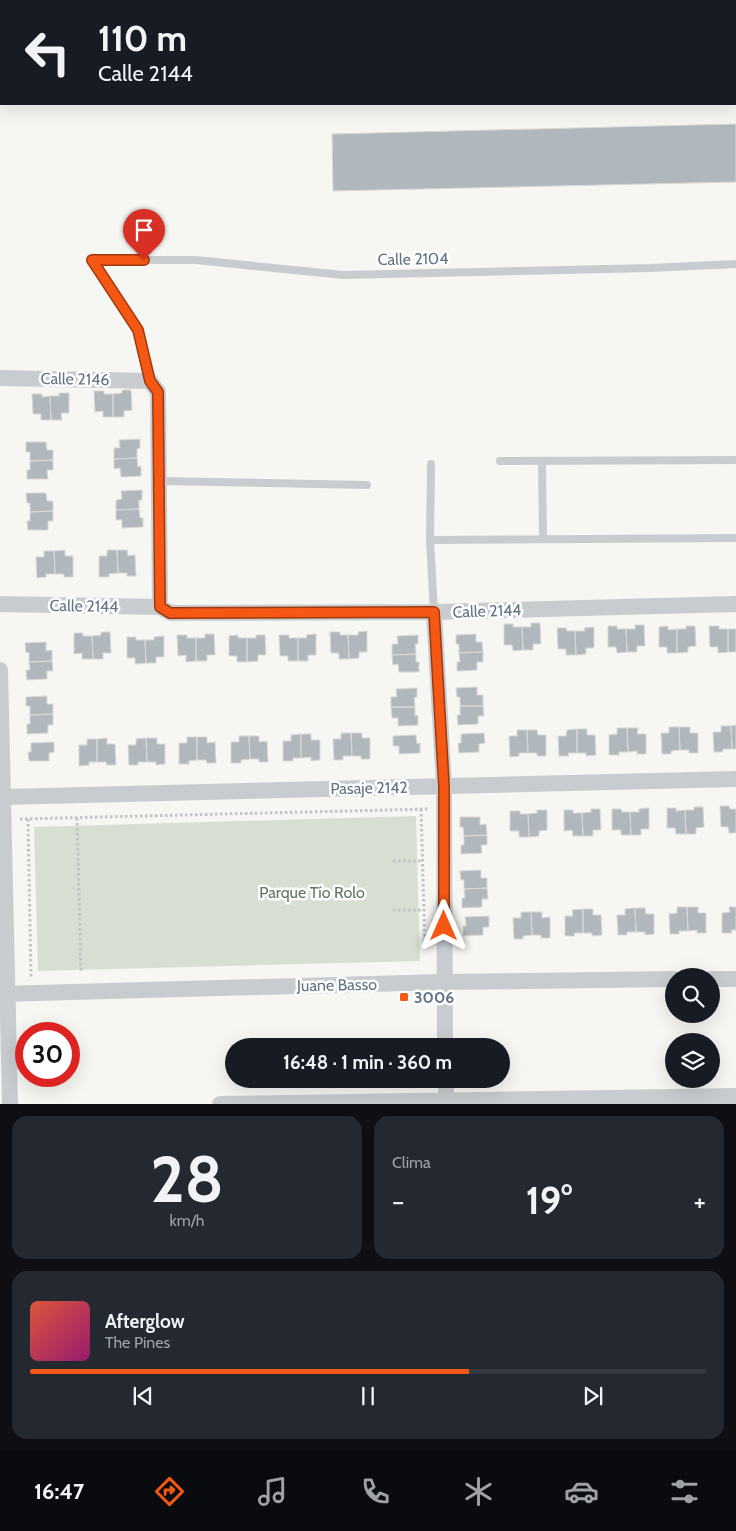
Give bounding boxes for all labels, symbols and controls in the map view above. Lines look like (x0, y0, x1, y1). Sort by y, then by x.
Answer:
text: 110 m (98, 17, 187, 60)
icon: left (15, 20, 80, 85)
text: Calle 2144 (98, 60, 193, 87)
pin (123, 209, 165, 260)
icon: arrive (130, 216, 158, 244)
street label: Calle 2104 (377, 249, 449, 269)
street label: Calle 2146 (40, 369, 110, 389)
street label: Calle 2144 (49, 596, 119, 616)
street label: Calle 2144 (452, 600, 522, 622)
street label: Pasaje 2142 (330, 778, 408, 798)
park label: Parque Tío Rolo (259, 883, 365, 902)
position arrow (417, 899, 469, 951)
map controls (665, 968, 720, 1088)
button: search (665, 968, 720, 1023)
street label: Juane Basso (296, 975, 377, 995)
place label: 3006 (414, 988, 454, 1007)
marker: 3006 (398, 991, 410, 1003)
speed limit sign: 30 (15, 1022, 80, 1087)
button: layers (665, 1033, 720, 1088)
text: 16:48 · 1 min · 360 m (283, 1051, 452, 1074)
text: 28 (150, 1139, 224, 1218)
text: Clima (392, 1153, 431, 1172)
text: 19° (526, 1177, 572, 1224)
text: − (392, 1184, 404, 1218)
text: + (694, 1184, 706, 1218)
text: km/h (169, 1211, 205, 1230)
text: Afterglow (105, 1310, 185, 1333)
text: The Pines (105, 1333, 170, 1352)
icon: previous (129, 1382, 157, 1410)
icon: pause (354, 1382, 382, 1410)
icon: next (579, 1382, 607, 1410)
icon: directions (152, 1474, 187, 1509)
icon: music (255, 1474, 290, 1509)
icon: phone (358, 1474, 393, 1509)
icon: climate (461, 1474, 496, 1509)
icon: car (564, 1474, 599, 1509)
icon: filters (667, 1474, 702, 1509)
text: 16:47 (34, 1478, 84, 1505)

